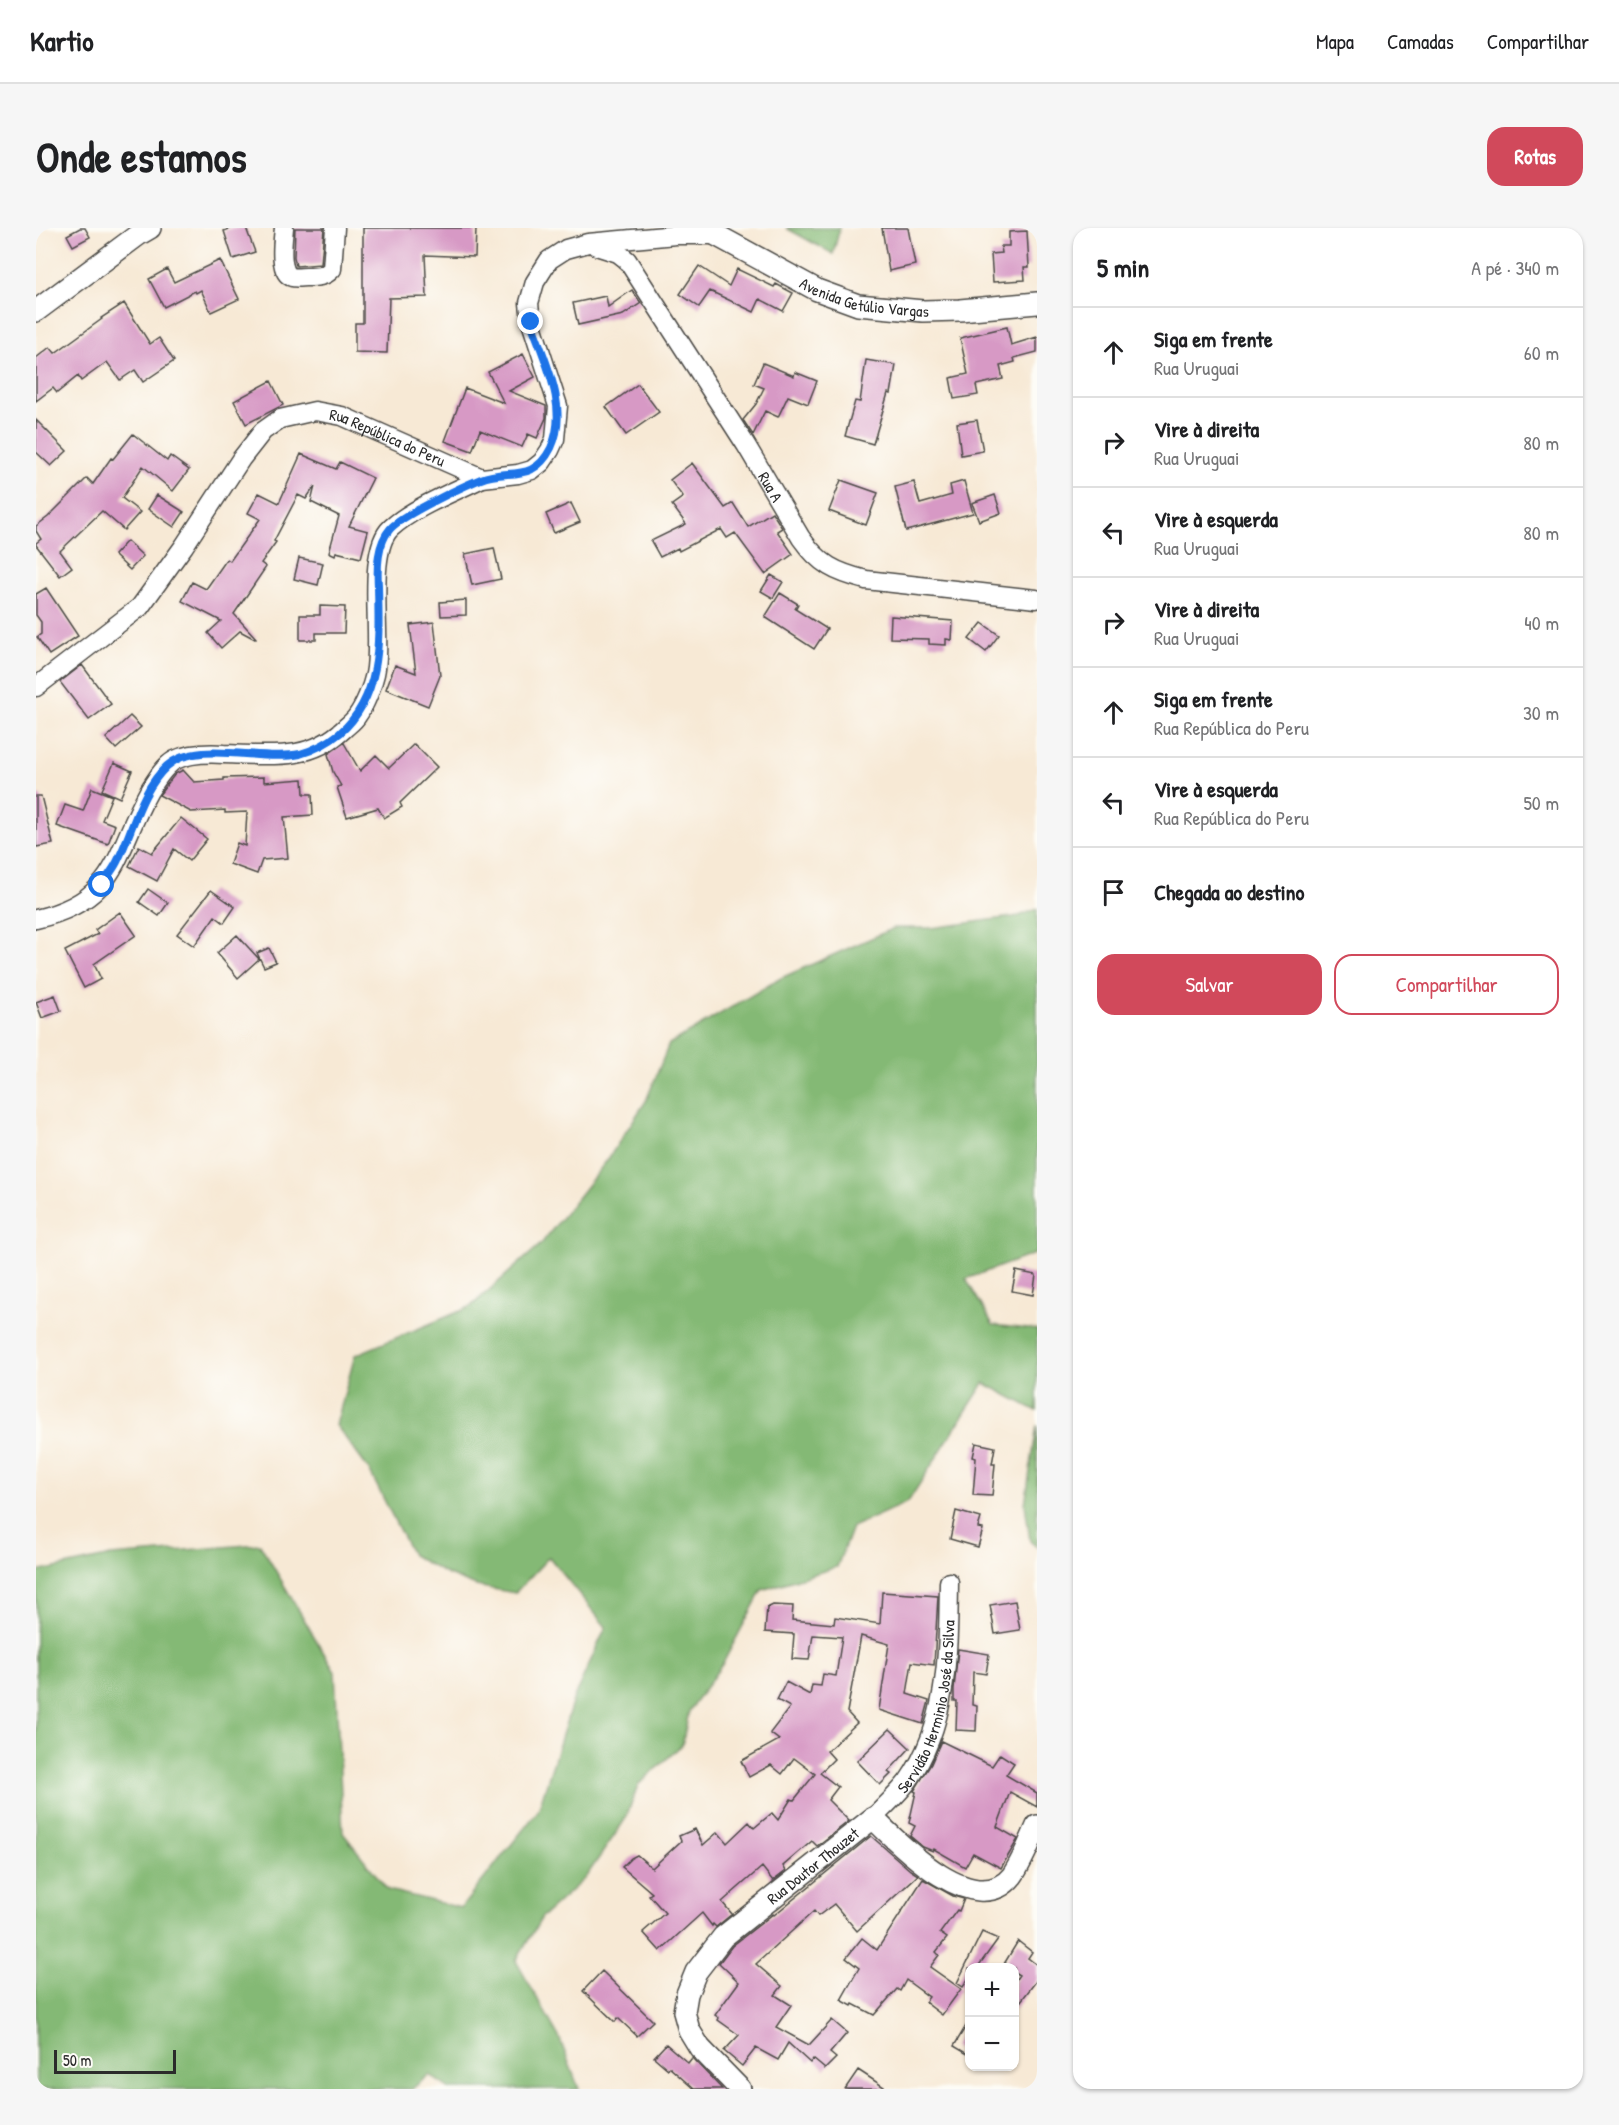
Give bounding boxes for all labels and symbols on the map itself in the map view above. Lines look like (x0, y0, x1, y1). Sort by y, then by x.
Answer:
street label: Avenida Getúlio Vargas (796, 272, 929, 322)
route end (517, 308, 543, 334)
street label: Rua República do Peru (328, 403, 449, 472)
street label: Rua A (753, 468, 788, 506)
route start (88, 871, 114, 897)
street label: Servidão Herminio José da Silva (892, 1620, 959, 1798)
street label: Rua Doutor Thouzet (762, 1822, 864, 1909)
scale bar (54, 2047, 176, 2074)

